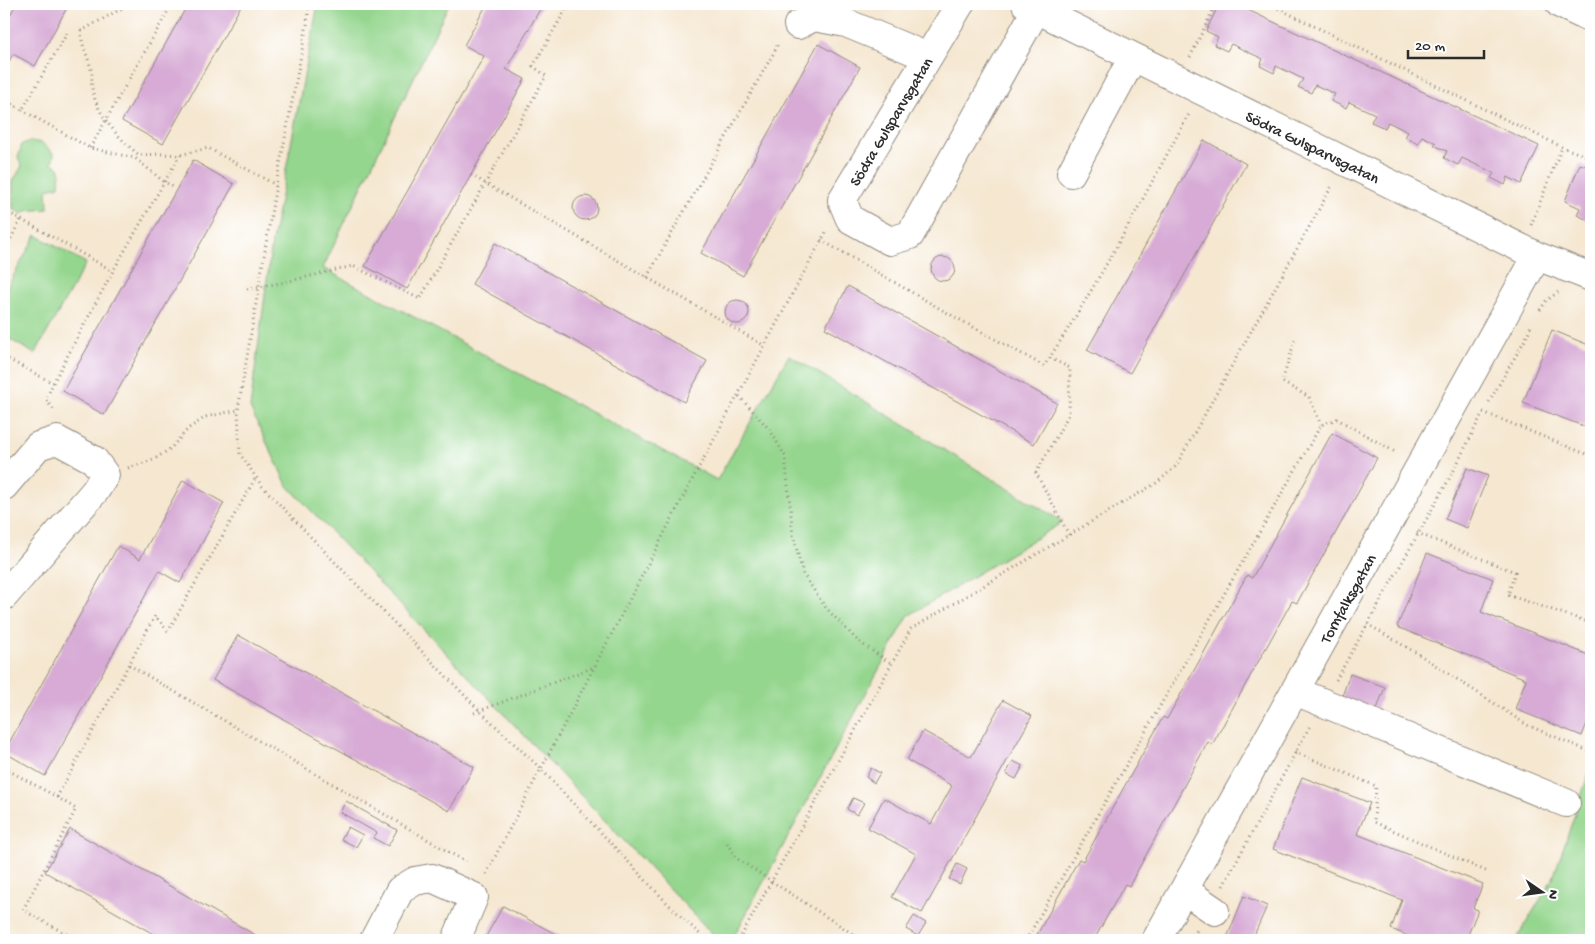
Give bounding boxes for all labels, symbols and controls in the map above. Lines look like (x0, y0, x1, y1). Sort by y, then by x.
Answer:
scale bar (1408, 28, 1484, 60)
text: 20 m (1415, 38, 1445, 56)
street label: Södra Gulsparvsgatan (847, 55, 939, 191)
street label: Södra Gulsparvsgatan (1241, 108, 1382, 190)
street label: Tornfalksgatan (1317, 551, 1383, 648)
north arrow (1518, 866, 1568, 916)
text: N (1543, 888, 1562, 901)

